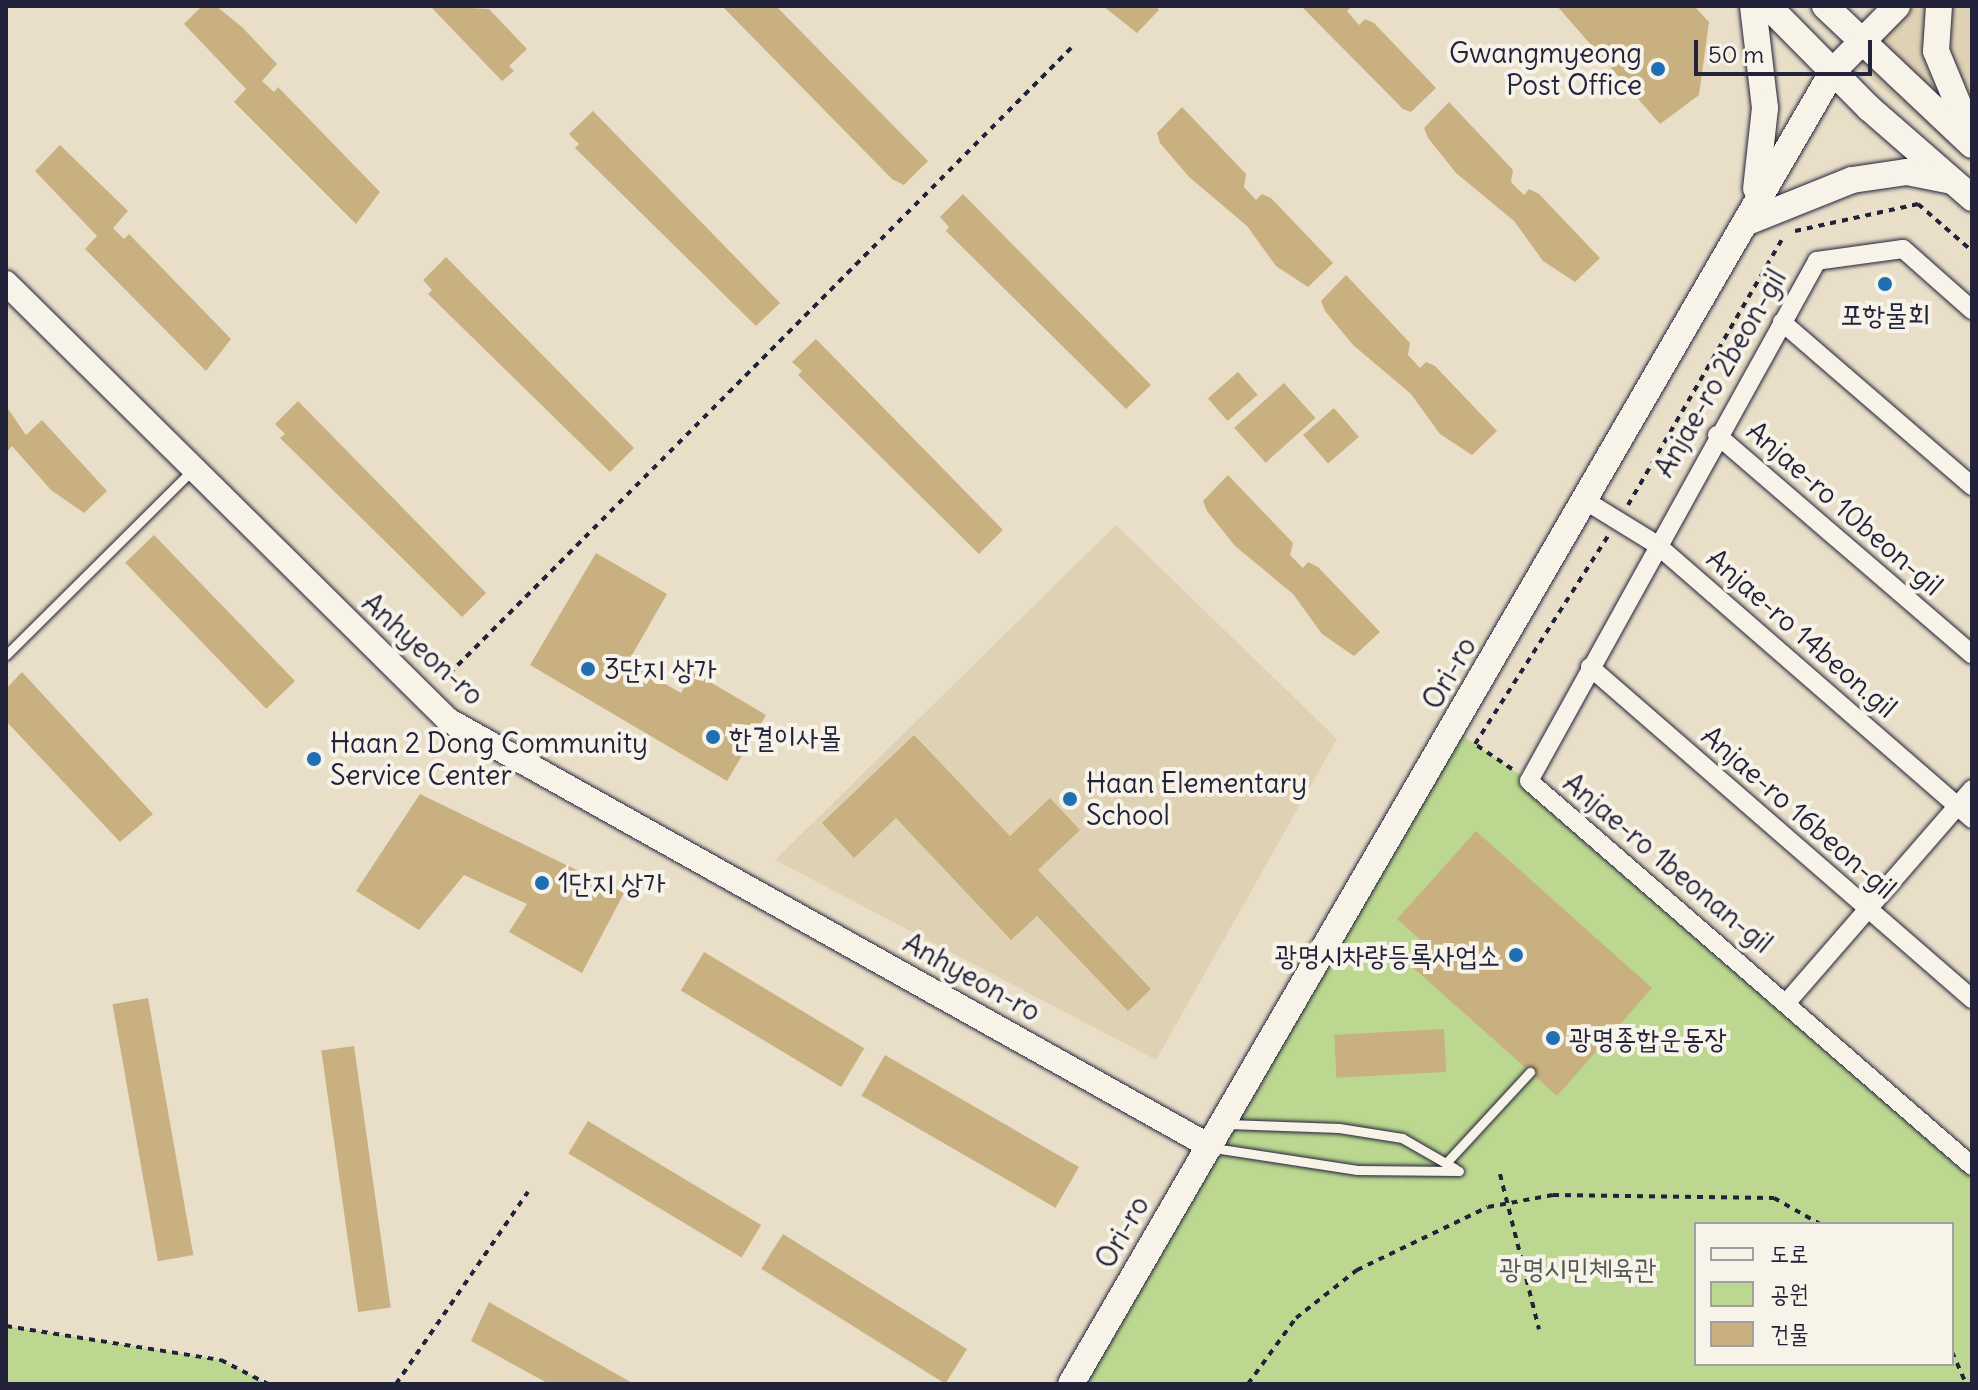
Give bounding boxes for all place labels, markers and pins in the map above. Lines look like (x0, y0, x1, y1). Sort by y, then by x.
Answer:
place label: Gwangmyeong Post Office (1449, 36, 1642, 102)
marker: Gwangmyeong Post Office (1649, 60, 1667, 78)
marker: 포항물회 (1876, 275, 1894, 293)
place label: 포항물회 (1840, 297, 1930, 331)
place label: 3단지 상가 (604, 652, 717, 686)
marker: 3단지 상가 (579, 660, 597, 678)
place label: 한결이사몰 (729, 720, 842, 754)
place label: Haan 2 Dong Community Service Center (330, 726, 648, 792)
marker: 한결이사몰 (704, 728, 722, 746)
marker: Haan 2 Dong Community Service Center (305, 750, 323, 768)
place label: Haan Elementary School (1086, 766, 1307, 832)
marker: Haan Elementary School (1061, 790, 1079, 808)
place label: 1단지 상가 (558, 866, 666, 900)
marker: 1단지 상가 (533, 874, 551, 892)
place label: 광명시차량등록사업소 (1275, 938, 1500, 972)
marker: 광명시차량등록사업소 (1507, 946, 1525, 964)
place label: 광명종합운동장 (1569, 1021, 1727, 1055)
marker: 광명종합운동장 (1544, 1029, 1562, 1047)

